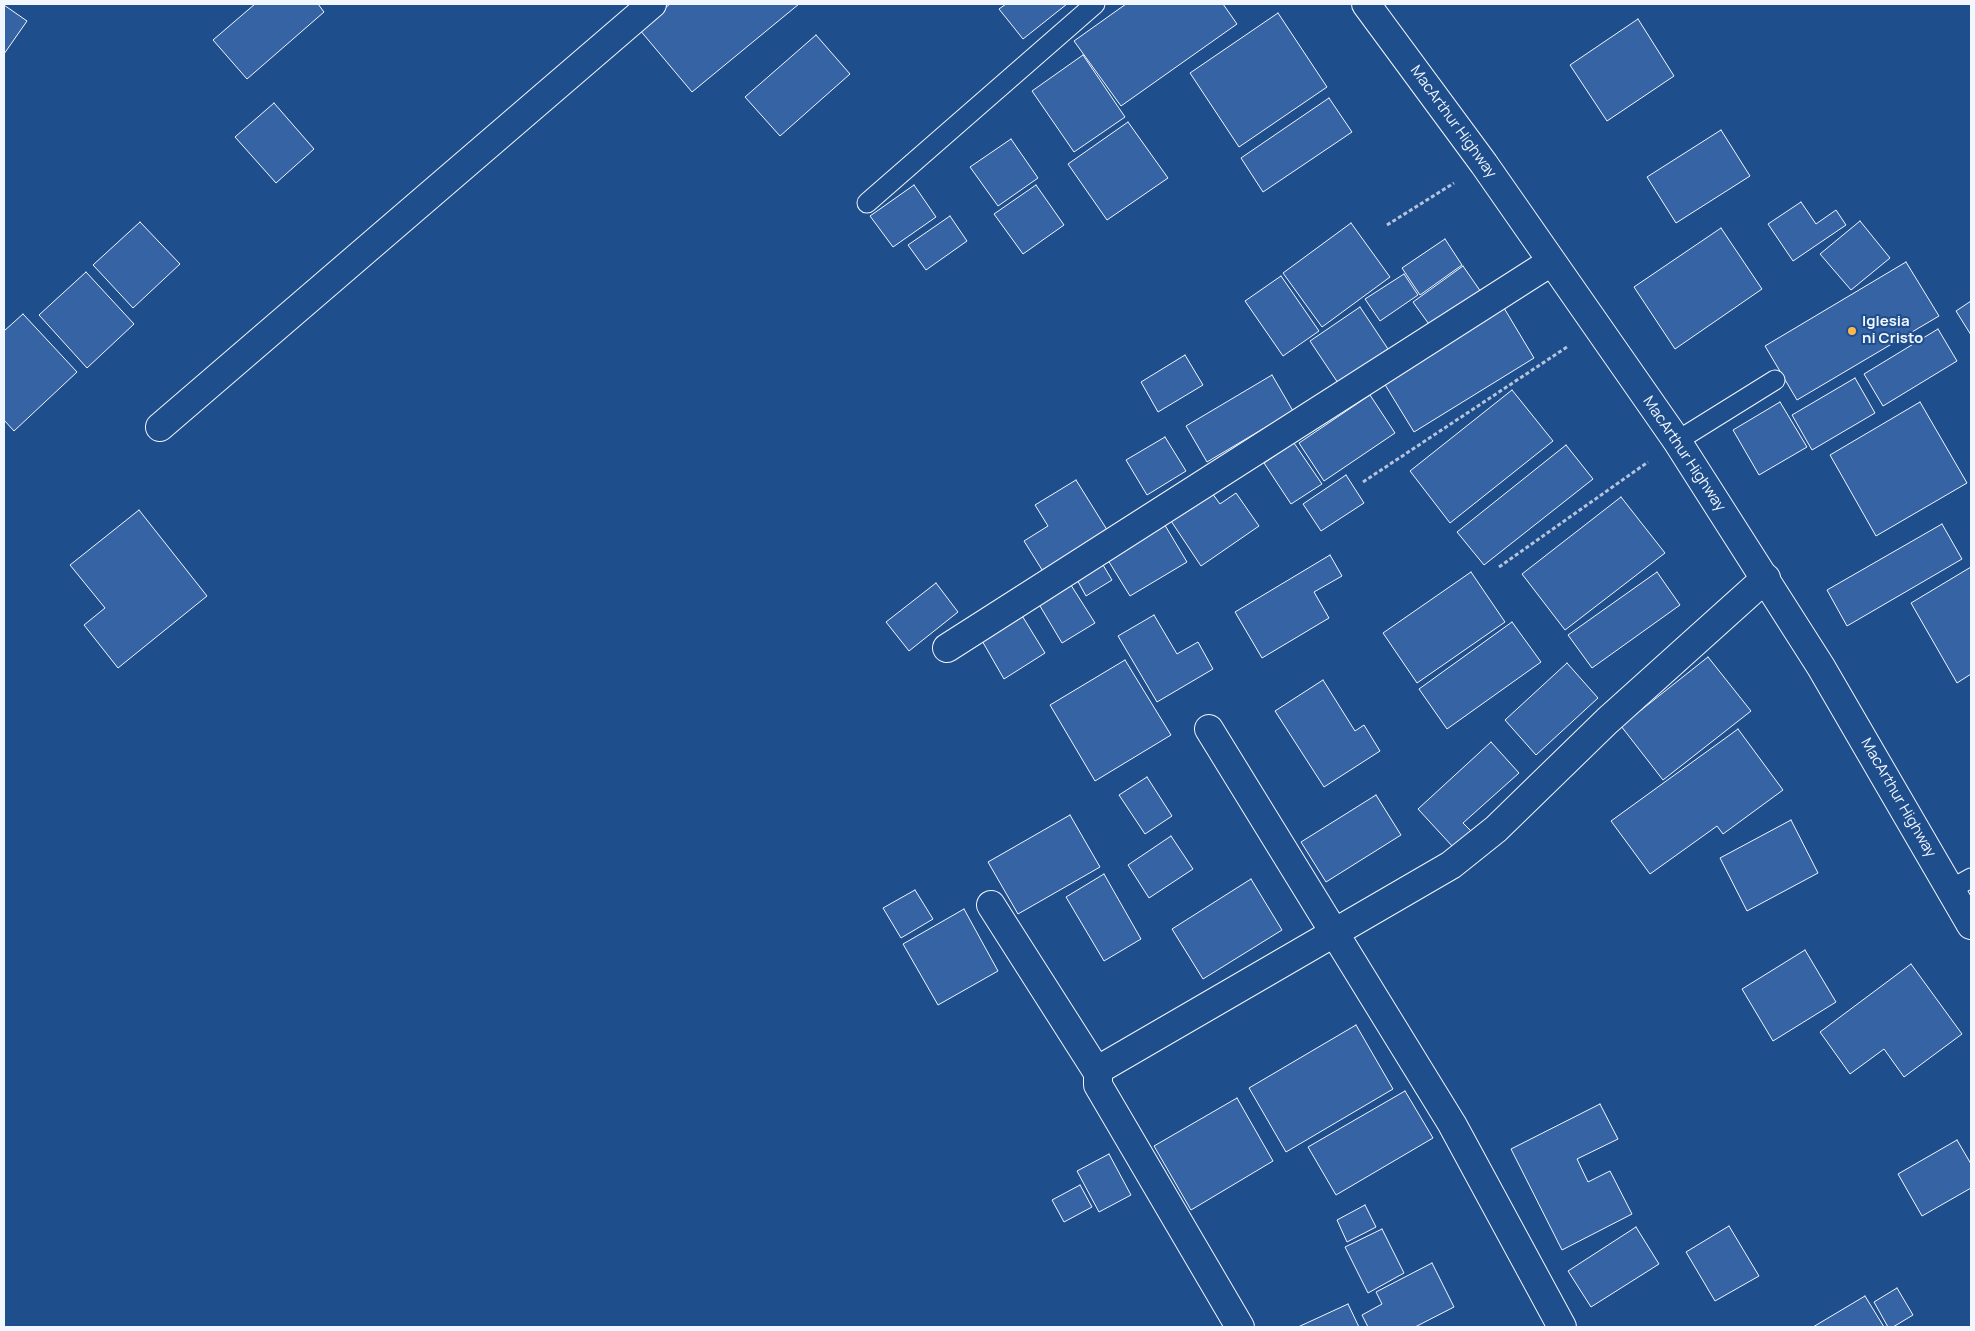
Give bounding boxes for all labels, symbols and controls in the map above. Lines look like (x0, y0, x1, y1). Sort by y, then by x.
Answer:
street label: MacArthur Highway (1406, 62, 1500, 182)
place label: Iglesia ni Cristo (1862, 313, 1923, 348)
marker: Iglesia ni Cristo (1846, 325, 1858, 337)
street label: MacArthur Highway (1639, 393, 1729, 515)
street label: MacArthur Highway (1857, 735, 1939, 861)

